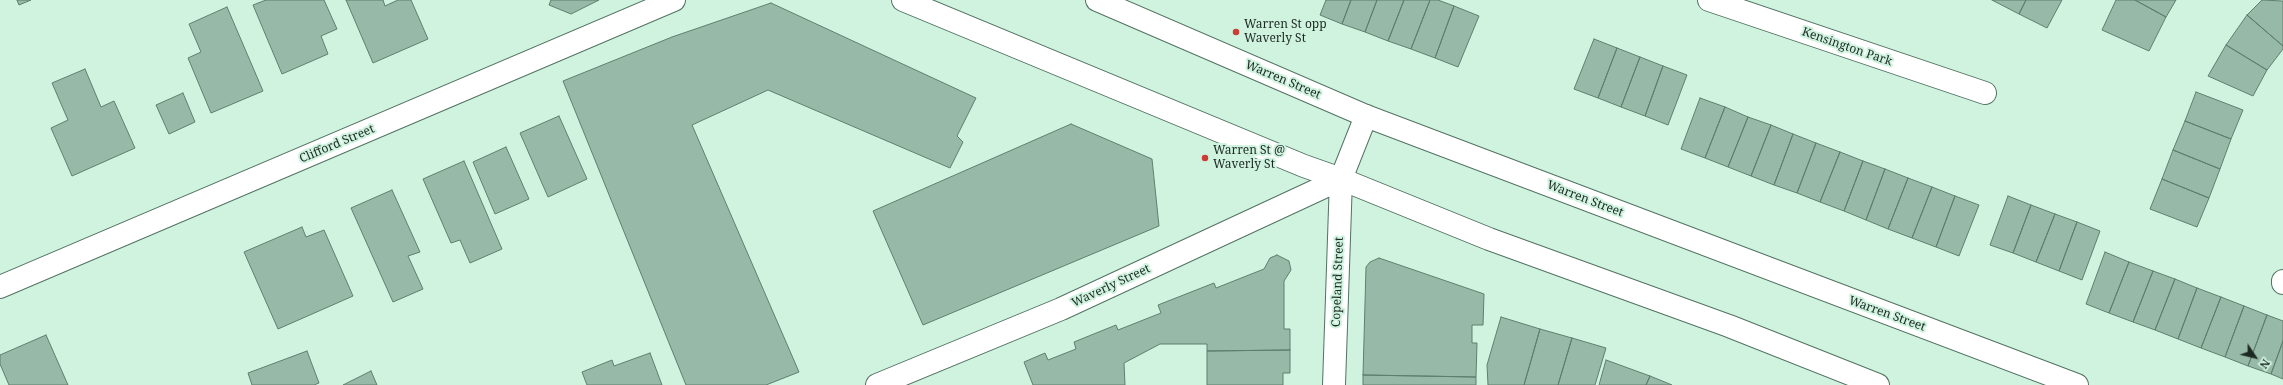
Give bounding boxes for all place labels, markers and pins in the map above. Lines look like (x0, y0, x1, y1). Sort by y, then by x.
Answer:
place label: Warren St opp Waverly St (1244, 18, 1327, 46)
marker: Warren St opp Waverly St (1231, 27, 1241, 37)
place label: Warren St @ Waverly St (1213, 144, 1285, 172)
marker: Warren St @ Waverly St (1200, 153, 1210, 163)

